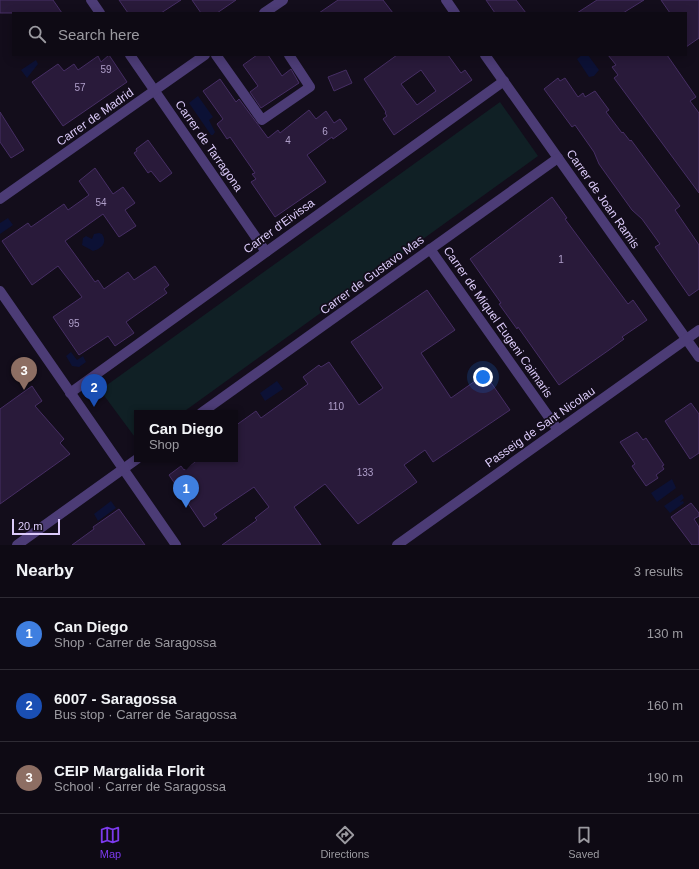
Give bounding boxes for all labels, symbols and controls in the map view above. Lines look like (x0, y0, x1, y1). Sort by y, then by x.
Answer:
search box (12, 12, 687, 56)
icon: search (26, 23, 48, 45)
text: Search here (58, 26, 140, 43)
house number: 59 (100, 64, 112, 75)
house number: 57 (74, 82, 86, 93)
street label: Carrer de Madrid (54, 85, 136, 149)
street label: Carrer de Tarragona (172, 98, 246, 194)
house number: 6 (322, 126, 328, 137)
house number: 4 (285, 135, 291, 146)
street label: Carrer de Joan Ramis (564, 147, 642, 251)
street label: Carrer d'Eivissa (241, 195, 317, 256)
house number: 54 (95, 197, 107, 208)
street label: Carrer de Gustavo Mas (317, 233, 427, 317)
street label: Carrer de Miquel Eugeni Caimaris (440, 244, 556, 400)
house number: 1 (558, 254, 564, 265)
house number: 95 (68, 318, 80, 329)
pin: 3 (11, 357, 37, 390)
your location (473, 367, 493, 387)
pin: 2 (81, 374, 107, 407)
street label: Passeig de Sant Nicolau (482, 384, 598, 470)
house number: 110 (328, 401, 344, 412)
popup (134, 410, 238, 462)
text: Can Diego (149, 420, 223, 437)
text: Shop (149, 437, 179, 452)
house number: 133 (357, 467, 374, 478)
pin: 1 (173, 475, 199, 508)
scale bar (12, 517, 60, 536)
text: 20 m (18, 520, 42, 532)
text: Nearby (16, 561, 74, 580)
text: 3 results (634, 564, 683, 579)
text: Can Diego (54, 618, 128, 635)
text: 1 (25, 626, 33, 641)
text: 130 m (647, 626, 683, 641)
text: Shop · Carrer de Saragossa (54, 635, 217, 650)
text: 6007 - Saragossa (54, 690, 177, 707)
text: 2 (25, 698, 33, 713)
text: 160 m (647, 698, 683, 713)
text: Bus stop · Carrer de Saragossa (54, 707, 237, 722)
text: CEIP Margalida Florit (54, 762, 205, 779)
text: 3 (25, 770, 33, 785)
text: 190 m (647, 770, 683, 785)
text: School · Carrer de Saragossa (54, 779, 226, 794)
tab: Map (99, 824, 121, 860)
tab: Directions (320, 824, 369, 860)
tab: Saved (568, 824, 599, 860)

